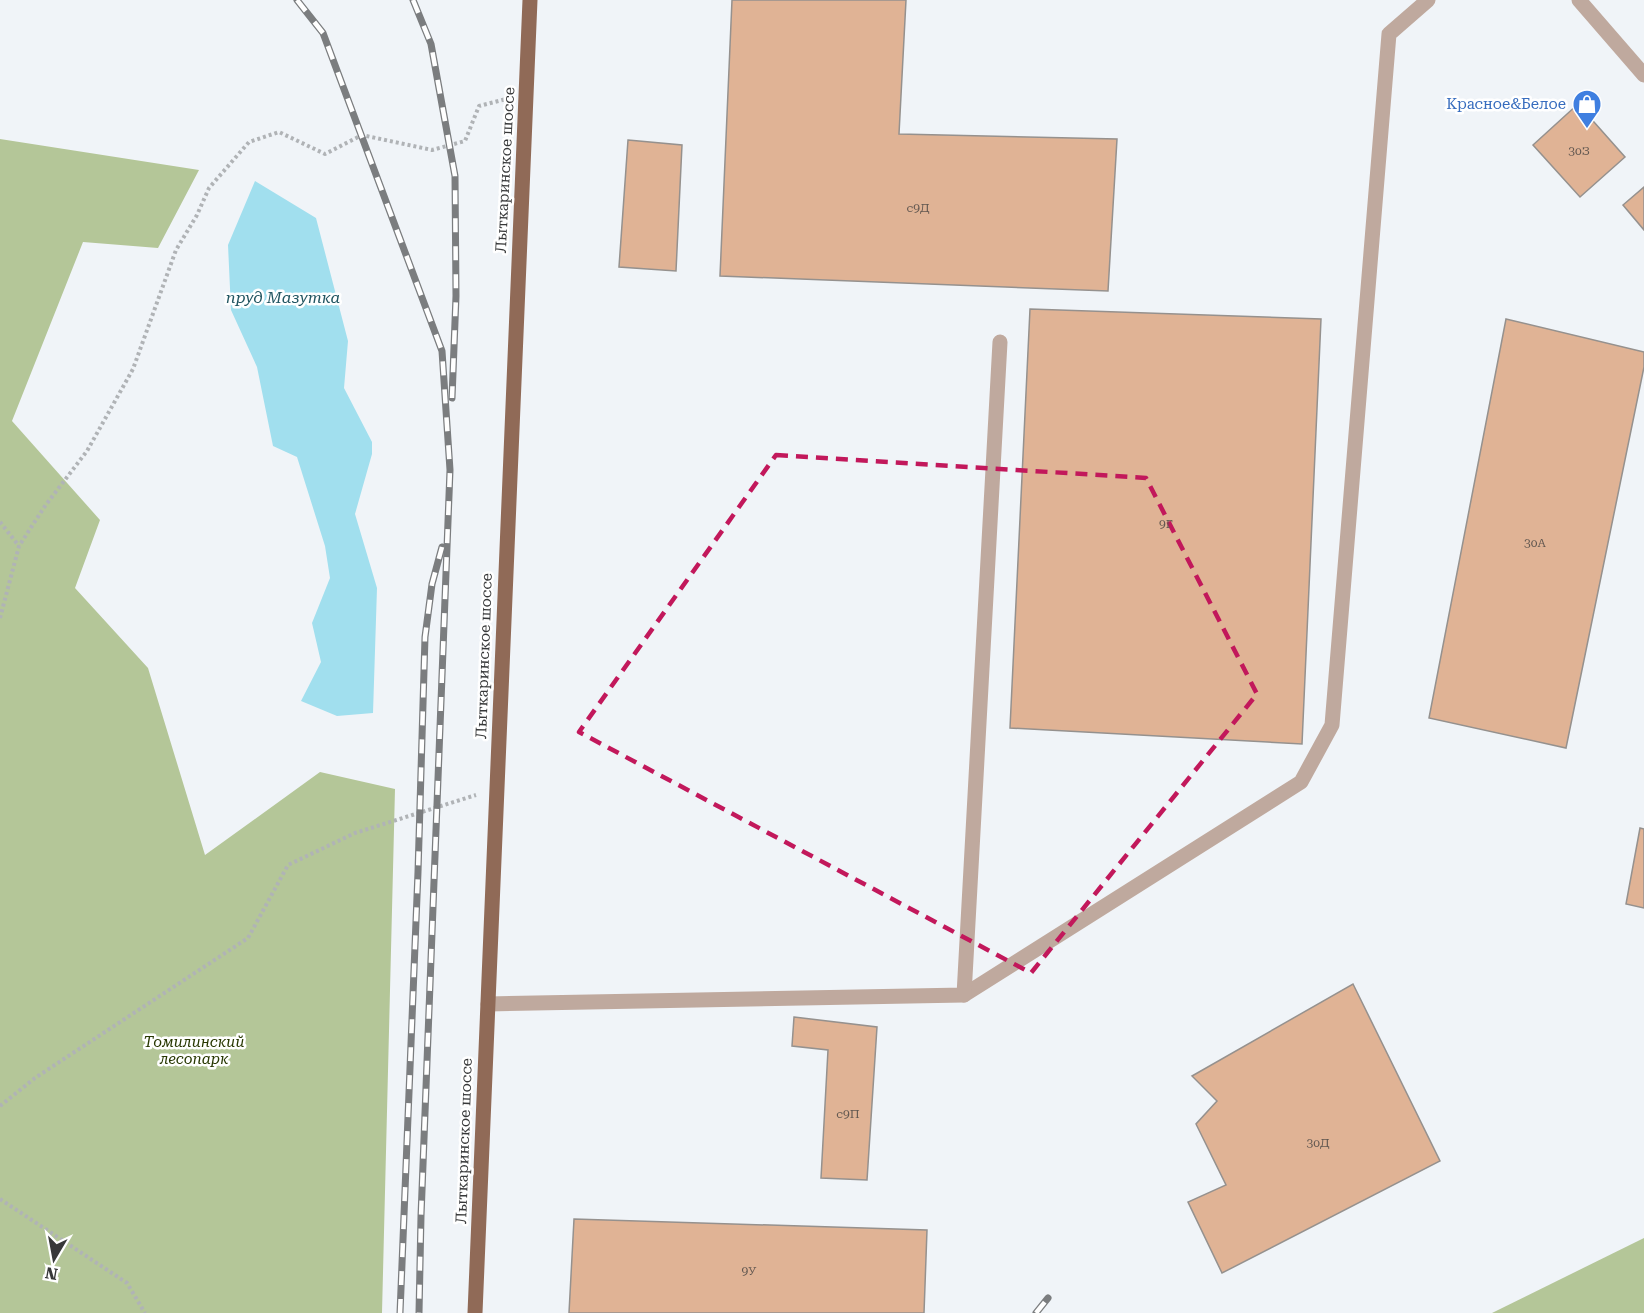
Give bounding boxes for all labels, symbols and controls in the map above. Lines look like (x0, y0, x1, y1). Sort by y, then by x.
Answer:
street label: Лыткаринское шоссе (492, 87, 518, 253)
shop icon: Красное&Белое (1571, 88, 1603, 130)
place label: Красное&Белое (1446, 95, 1566, 113)
house number: 30З (1568, 144, 1590, 158)
house number: с9Д (906, 201, 930, 215)
water label: пруд Мазутка (226, 288, 341, 307)
house number: 9Г (1159, 517, 1173, 531)
house number: 30А (1524, 536, 1547, 550)
street label: Лыткаринское шоссе (472, 573, 496, 739)
park label: Томилинский лесопарк (144, 1033, 244, 1068)
street label: Лыткаринское шоссе (452, 1058, 476, 1224)
house number: с9П (836, 1107, 860, 1121)
house number: 30Д (1306, 1136, 1330, 1150)
north arrow (24, 1229, 84, 1289)
text: N (44, 1263, 59, 1284)
house number: 9У (742, 1264, 757, 1278)

